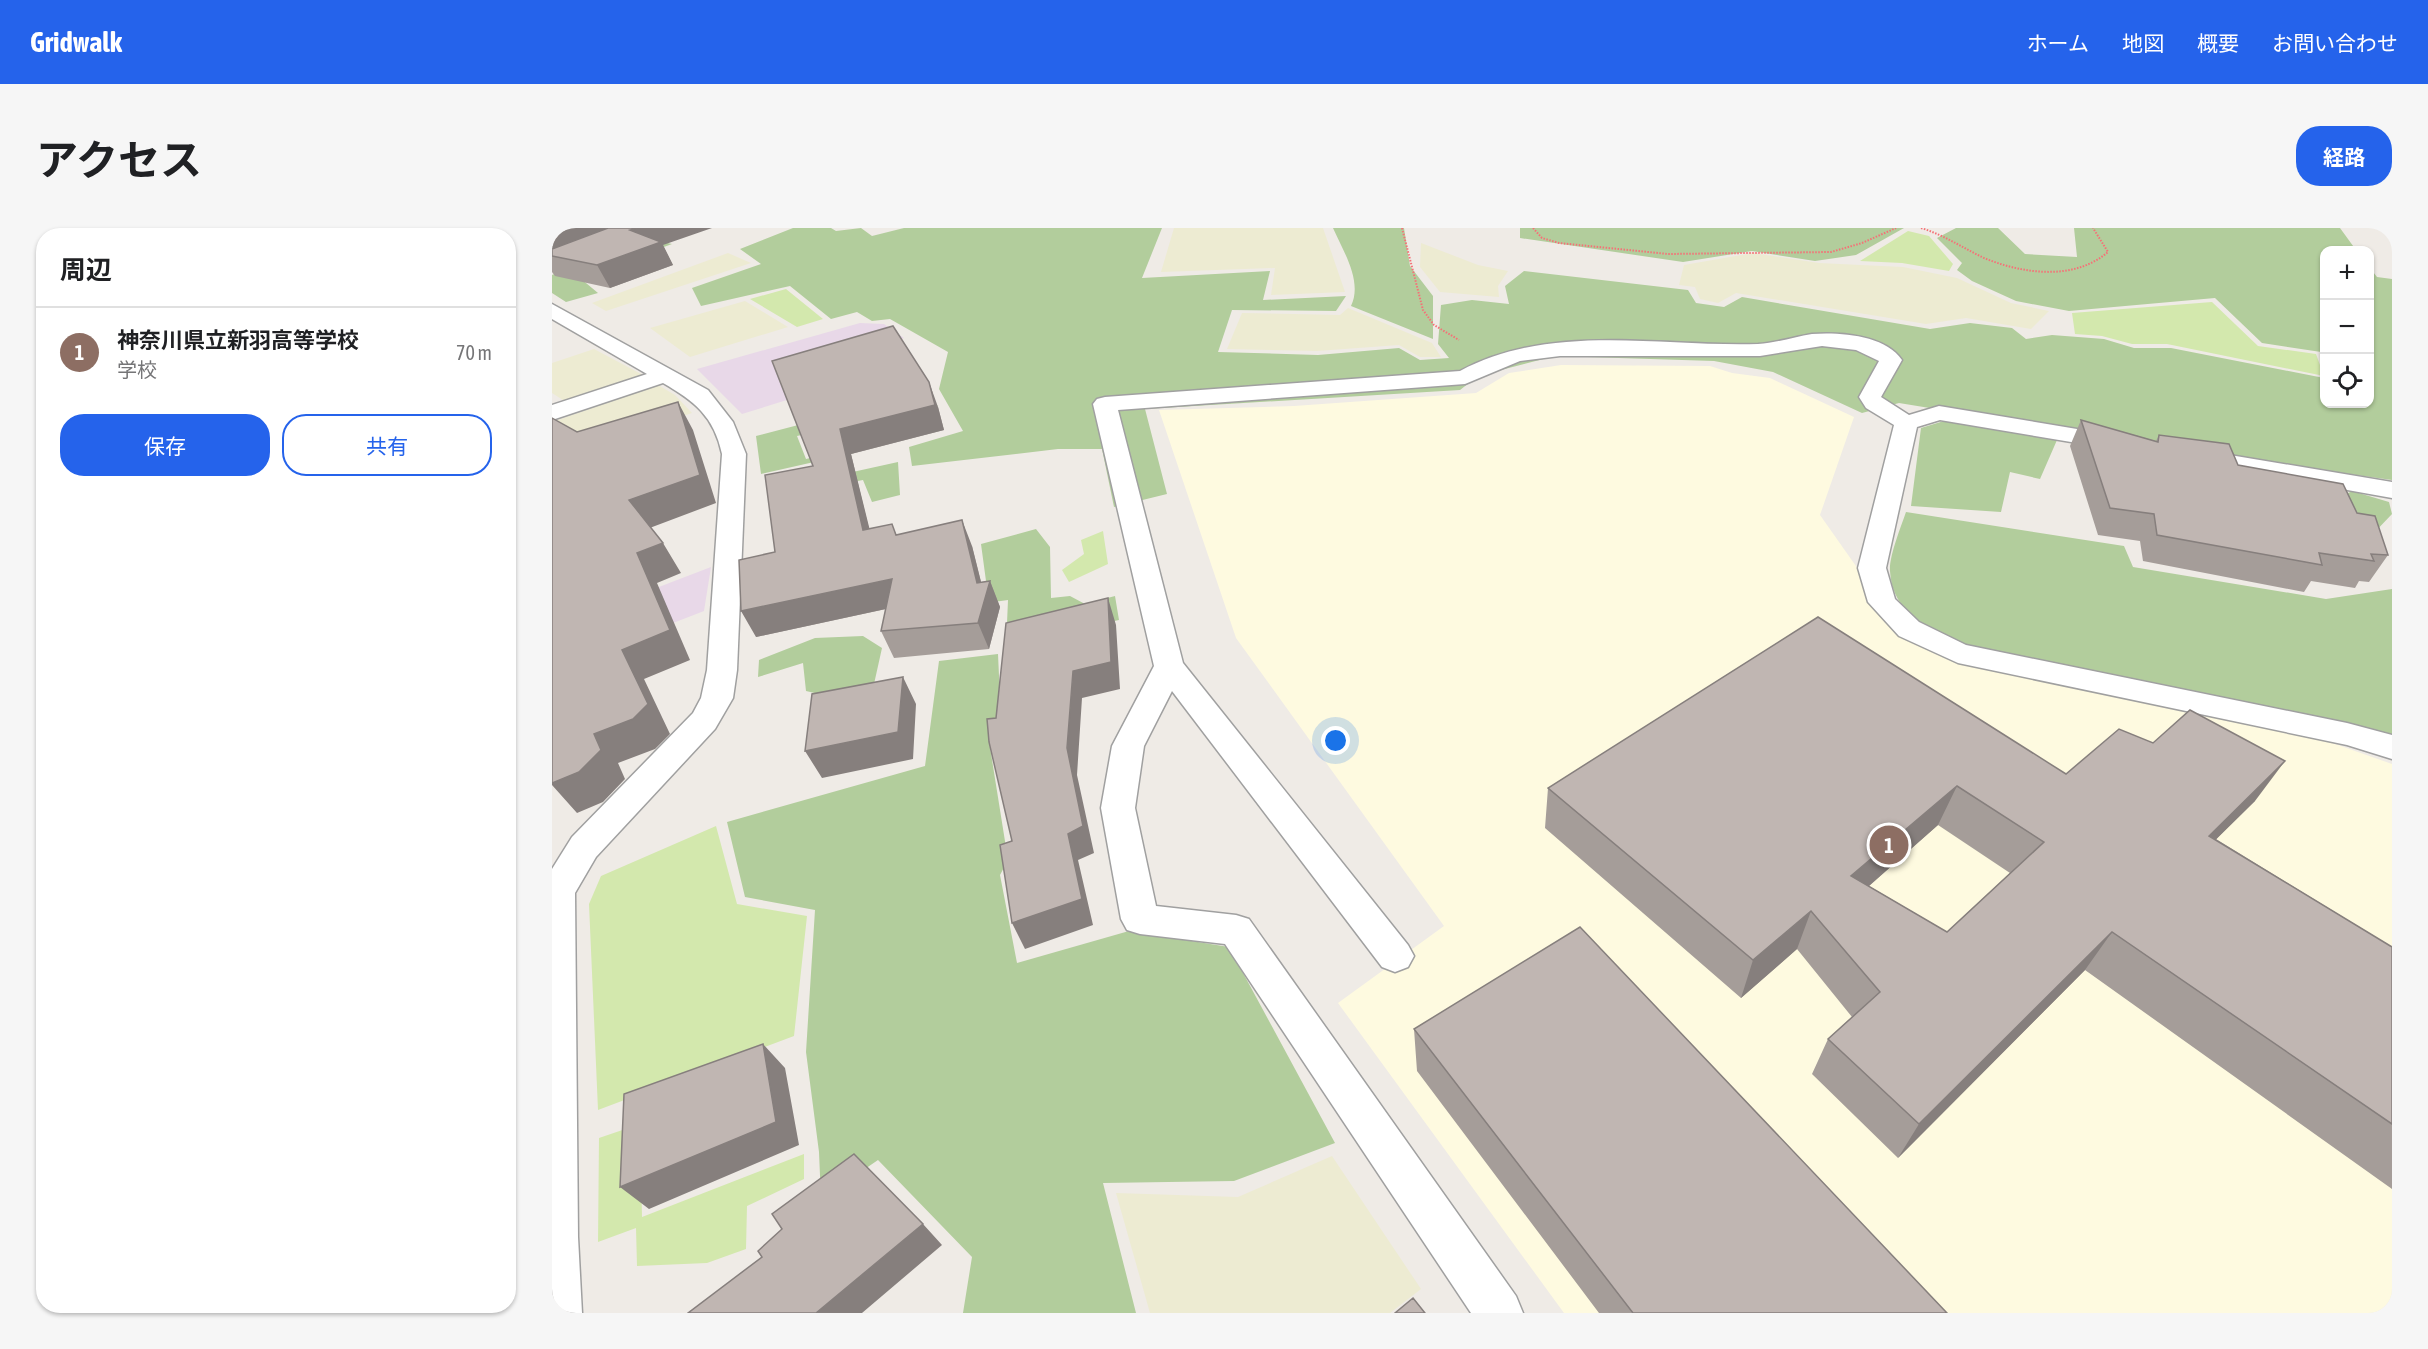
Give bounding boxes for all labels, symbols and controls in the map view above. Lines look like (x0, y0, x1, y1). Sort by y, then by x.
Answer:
text: Gridwalk (30, 26, 122, 58)
text: ホーム (2027, 31, 2089, 55)
text: 地図 (2122, 31, 2164, 55)
text: 概要 (2197, 31, 2239, 55)
text: お問い合わせ (2272, 31, 2398, 55)
button: 経路 (2296, 126, 2392, 186)
text: アクセス (36, 136, 202, 184)
map controls (2320, 246, 2374, 408)
button: + (2320, 246, 2374, 300)
text: 周辺 (60, 255, 112, 285)
button: − (2320, 300, 2374, 354)
text: 神奈川県立新羽高等学校 (117, 327, 359, 353)
text: 1 (75, 341, 84, 364)
text: 70 m (456, 341, 492, 364)
button: locate (2320, 354, 2374, 408)
text: 学校 (117, 358, 157, 381)
button: 保存 (60, 414, 270, 476)
button: 共有 (282, 414, 492, 476)
your location (1321, 726, 1350, 755)
pin: 1 (1870, 822, 1908, 868)

